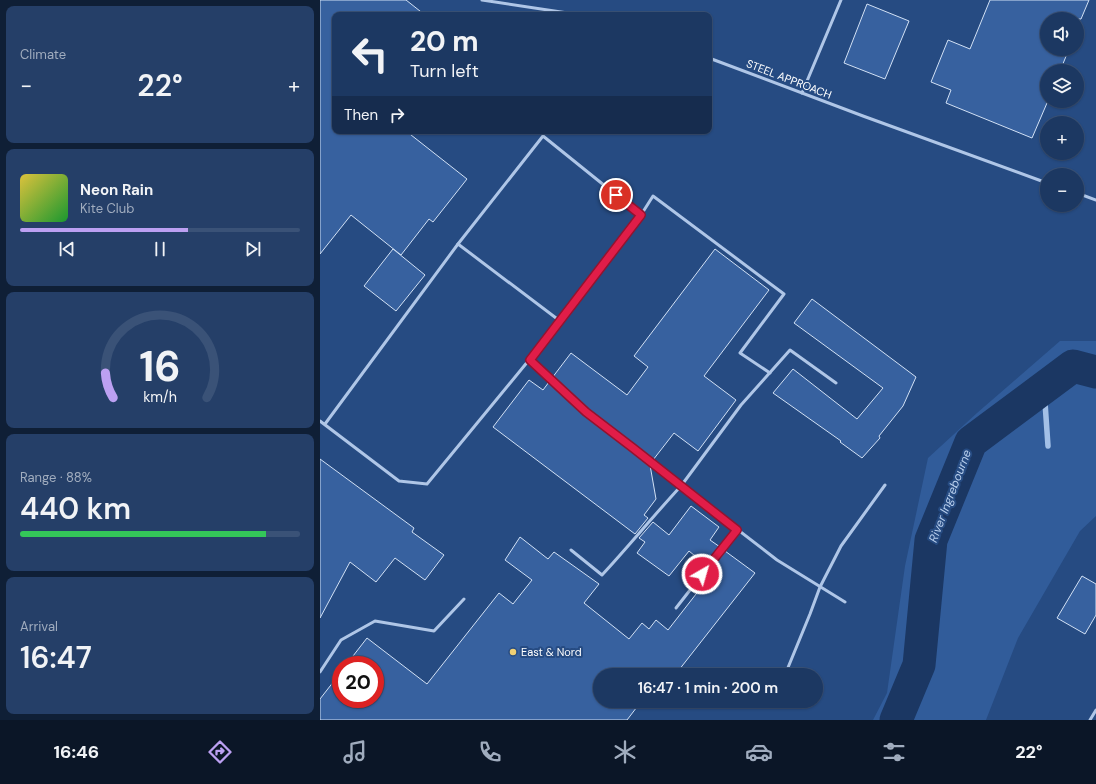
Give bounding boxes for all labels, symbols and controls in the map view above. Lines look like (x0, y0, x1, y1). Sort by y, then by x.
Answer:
map controls (1040, 12, 1084, 212)
button: sound (1040, 12, 1084, 56)
text: 20 m (410, 23, 479, 60)
icon: left (344, 28, 396, 80)
text: Climate (20, 46, 66, 63)
street label: STEEL APPROACH (744, 56, 834, 102)
text: Turn left (410, 59, 479, 83)
button: layers (1040, 64, 1084, 108)
text: 22° (137, 66, 183, 105)
text: − (20, 71, 32, 100)
text: + (288, 71, 300, 100)
icon: right (386, 104, 408, 126)
text: Then (344, 105, 378, 125)
button: + (1040, 116, 1084, 160)
button: − (1040, 168, 1084, 212)
pin (599, 178, 633, 212)
text: Neon Rain (80, 180, 153, 200)
icon: arrive (605, 184, 627, 206)
text: Kite Club (80, 200, 134, 217)
icon: previous (56, 238, 78, 260)
icon: pause (149, 238, 171, 260)
icon: next (242, 238, 264, 260)
text: 16 (139, 340, 181, 394)
text: km/h (143, 388, 177, 406)
water label: River Ingrebourne (925, 447, 975, 545)
text: Range · 88% (20, 469, 92, 486)
text: 440 km (20, 489, 131, 528)
position arrow (681, 553, 723, 595)
text: Arrival (20, 618, 58, 635)
text: 16:47 (20, 638, 92, 677)
place label: East & Nord (521, 645, 582, 659)
marker: East & Nord (508, 647, 518, 657)
speed limit sign: 20 (332, 656, 384, 708)
text: 16:47 · 1 min · 200 m (638, 678, 778, 698)
icon: directions (206, 738, 234, 766)
icon: music (341, 738, 369, 766)
icon: phone (476, 738, 504, 766)
icon: climate (611, 738, 639, 766)
icon: car (745, 738, 773, 766)
icon: filters (880, 738, 908, 766)
text: 16:46 (53, 740, 99, 764)
text: 22° (1015, 740, 1043, 764)

